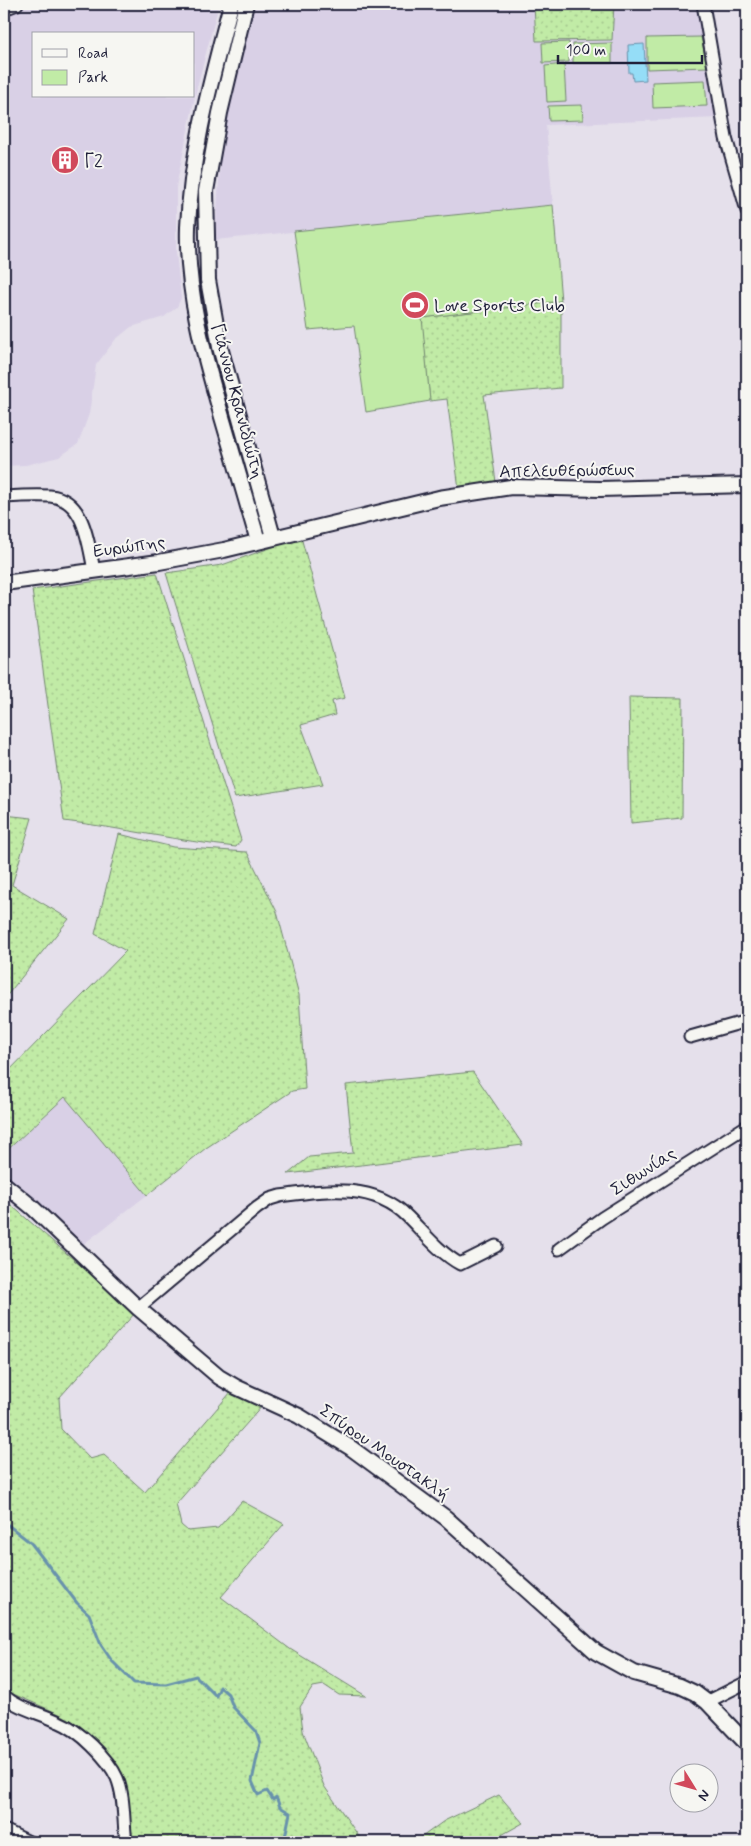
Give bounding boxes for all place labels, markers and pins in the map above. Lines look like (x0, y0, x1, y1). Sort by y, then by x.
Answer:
building icon: Γ2 (50, 145, 80, 175)
place label: Γ2 (84, 149, 103, 173)
sports icon: Love Sports Club (400, 290, 430, 320)
place label: Love Sports Club (434, 294, 565, 318)

